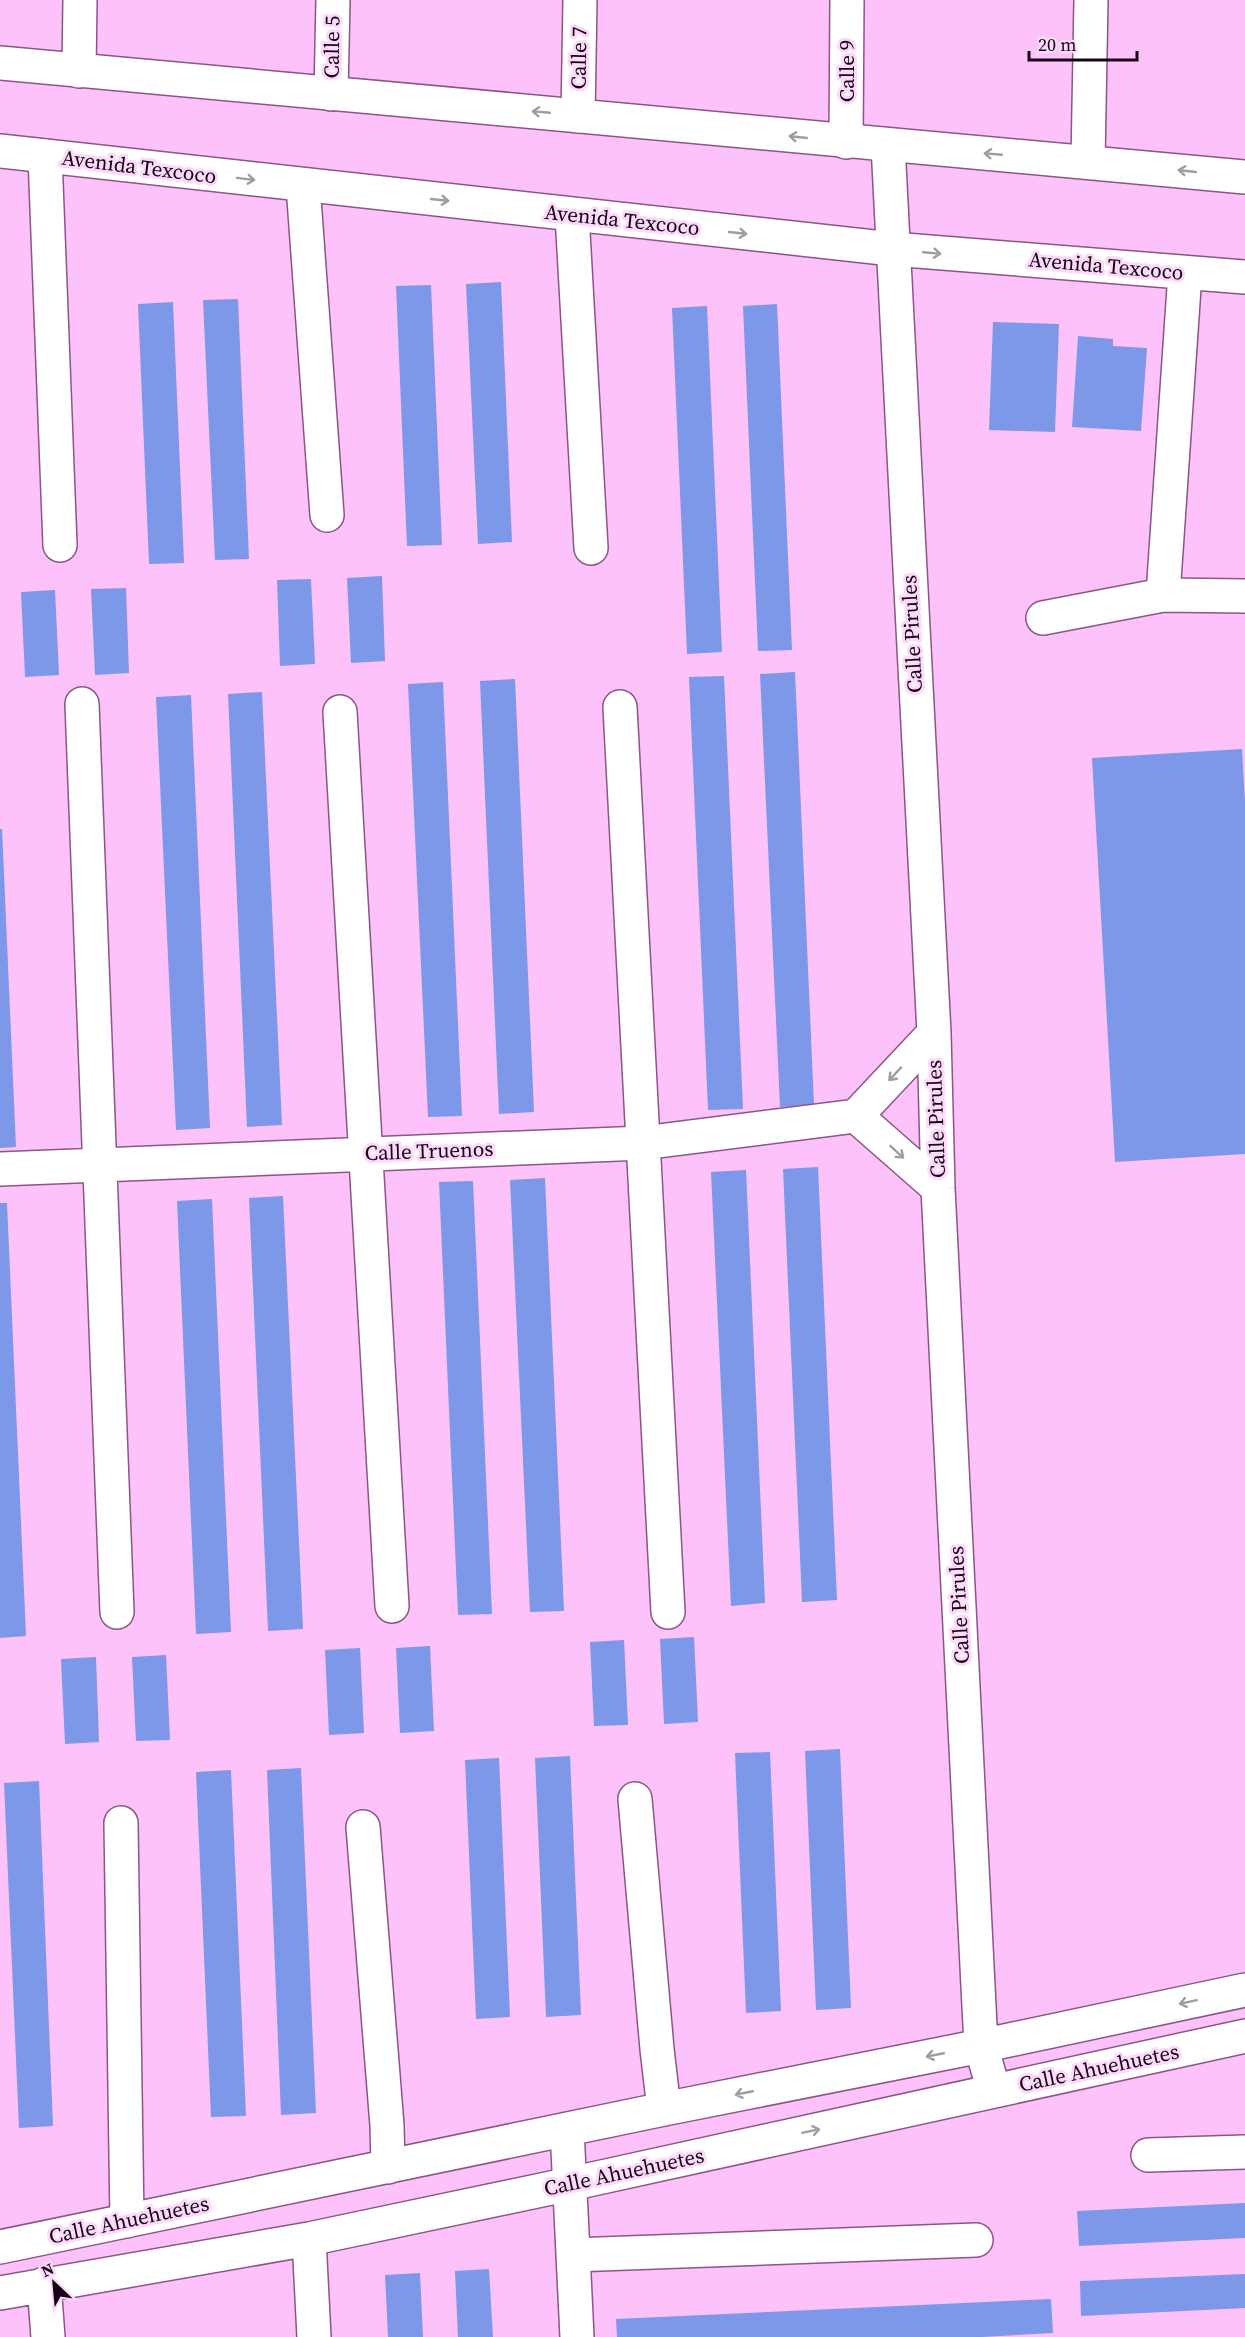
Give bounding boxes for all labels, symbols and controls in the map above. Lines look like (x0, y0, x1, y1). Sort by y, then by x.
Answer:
street label: Calle 5 (316, 15, 347, 79)
scale bar (1029, 24, 1137, 62)
street label: Calle 7 (563, 26, 594, 90)
text: 20 m (1038, 32, 1076, 57)
street label: Calle 9 (832, 40, 861, 102)
one-way arrow (532, 106, 552, 117)
one-way arrow (789, 131, 809, 142)
street label: Avenida Texcoco (60, 143, 218, 190)
one-way arrow (983, 148, 1003, 159)
one-way arrow (1177, 165, 1197, 176)
one-way arrow (236, 174, 255, 185)
one-way arrow (429, 195, 449, 206)
street label: Avenida Texcoco (543, 197, 701, 242)
one-way arrow (728, 228, 747, 239)
street label: Avenida Texcoco (1027, 244, 1185, 287)
one-way arrow (922, 247, 941, 258)
street label: Calle Pirules (894, 574, 929, 694)
street label: Calle Pirules (919, 1059, 952, 1179)
one-way arrow (888, 1067, 902, 1082)
street label: Calle Truenos (364, 1134, 494, 1167)
one-way arrow (889, 1145, 904, 1159)
street label: Calle Pirules (941, 1545, 976, 1665)
one-way arrow (1179, 1997, 1198, 2008)
street label: Calle Ahuehuetes (1016, 2036, 1182, 2099)
one-way arrow (926, 2050, 946, 2061)
one-way arrow (735, 2088, 754, 2099)
one-way arrow (801, 2125, 821, 2136)
street label: Calle Ahuehuetes (541, 2140, 707, 2203)
street label: Calle Ahuehuetes (46, 2188, 212, 2251)
north arrow (24, 2253, 84, 2313)
text: N (37, 2257, 58, 2282)

